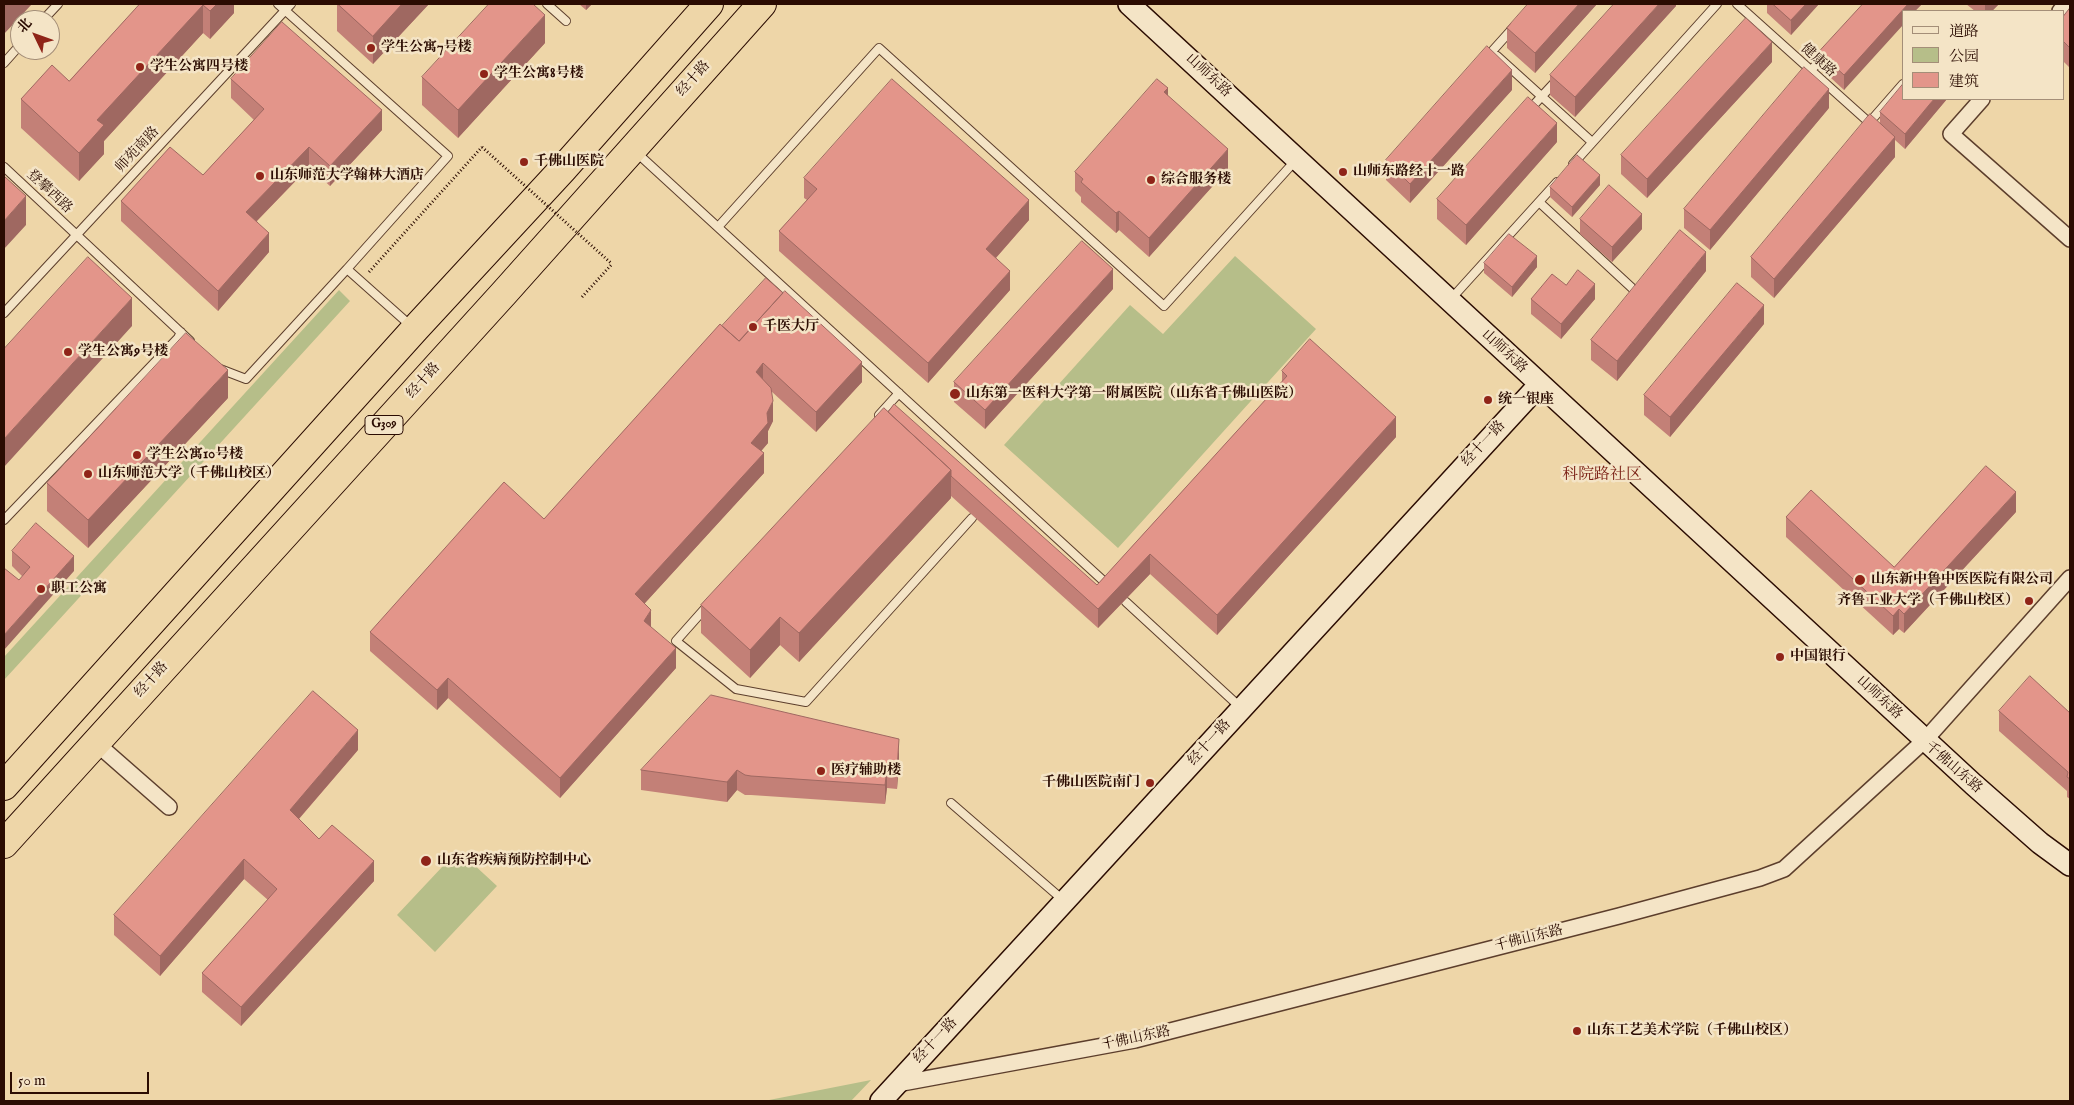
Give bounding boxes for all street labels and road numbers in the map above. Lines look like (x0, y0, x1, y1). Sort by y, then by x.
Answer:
street label: 健康路 (1797, 41, 1839, 81)
street label: 山师东路 (1182, 51, 1234, 101)
street label: 经十路 (674, 58, 714, 100)
street label: 师苑南路 (113, 124, 163, 176)
street label: 登攀西路 (23, 167, 75, 217)
street label: 山师东路 (1478, 327, 1530, 377)
street label: 经十路 (404, 360, 444, 402)
road number: G309 (365, 416, 403, 434)
street label: 经十一路 (1459, 418, 1509, 470)
street label: 经十路 (132, 659, 172, 701)
street label: 山师东路 (1853, 673, 1905, 723)
street label: 经十一路 (1185, 717, 1235, 769)
street label: 千佛山东路 (1921, 739, 1985, 797)
street label: 千佛山东路 (1493, 922, 1565, 956)
street label: 经十一路 (911, 1015, 961, 1067)
street label: 千佛山东路 (1100, 1024, 1172, 1054)

